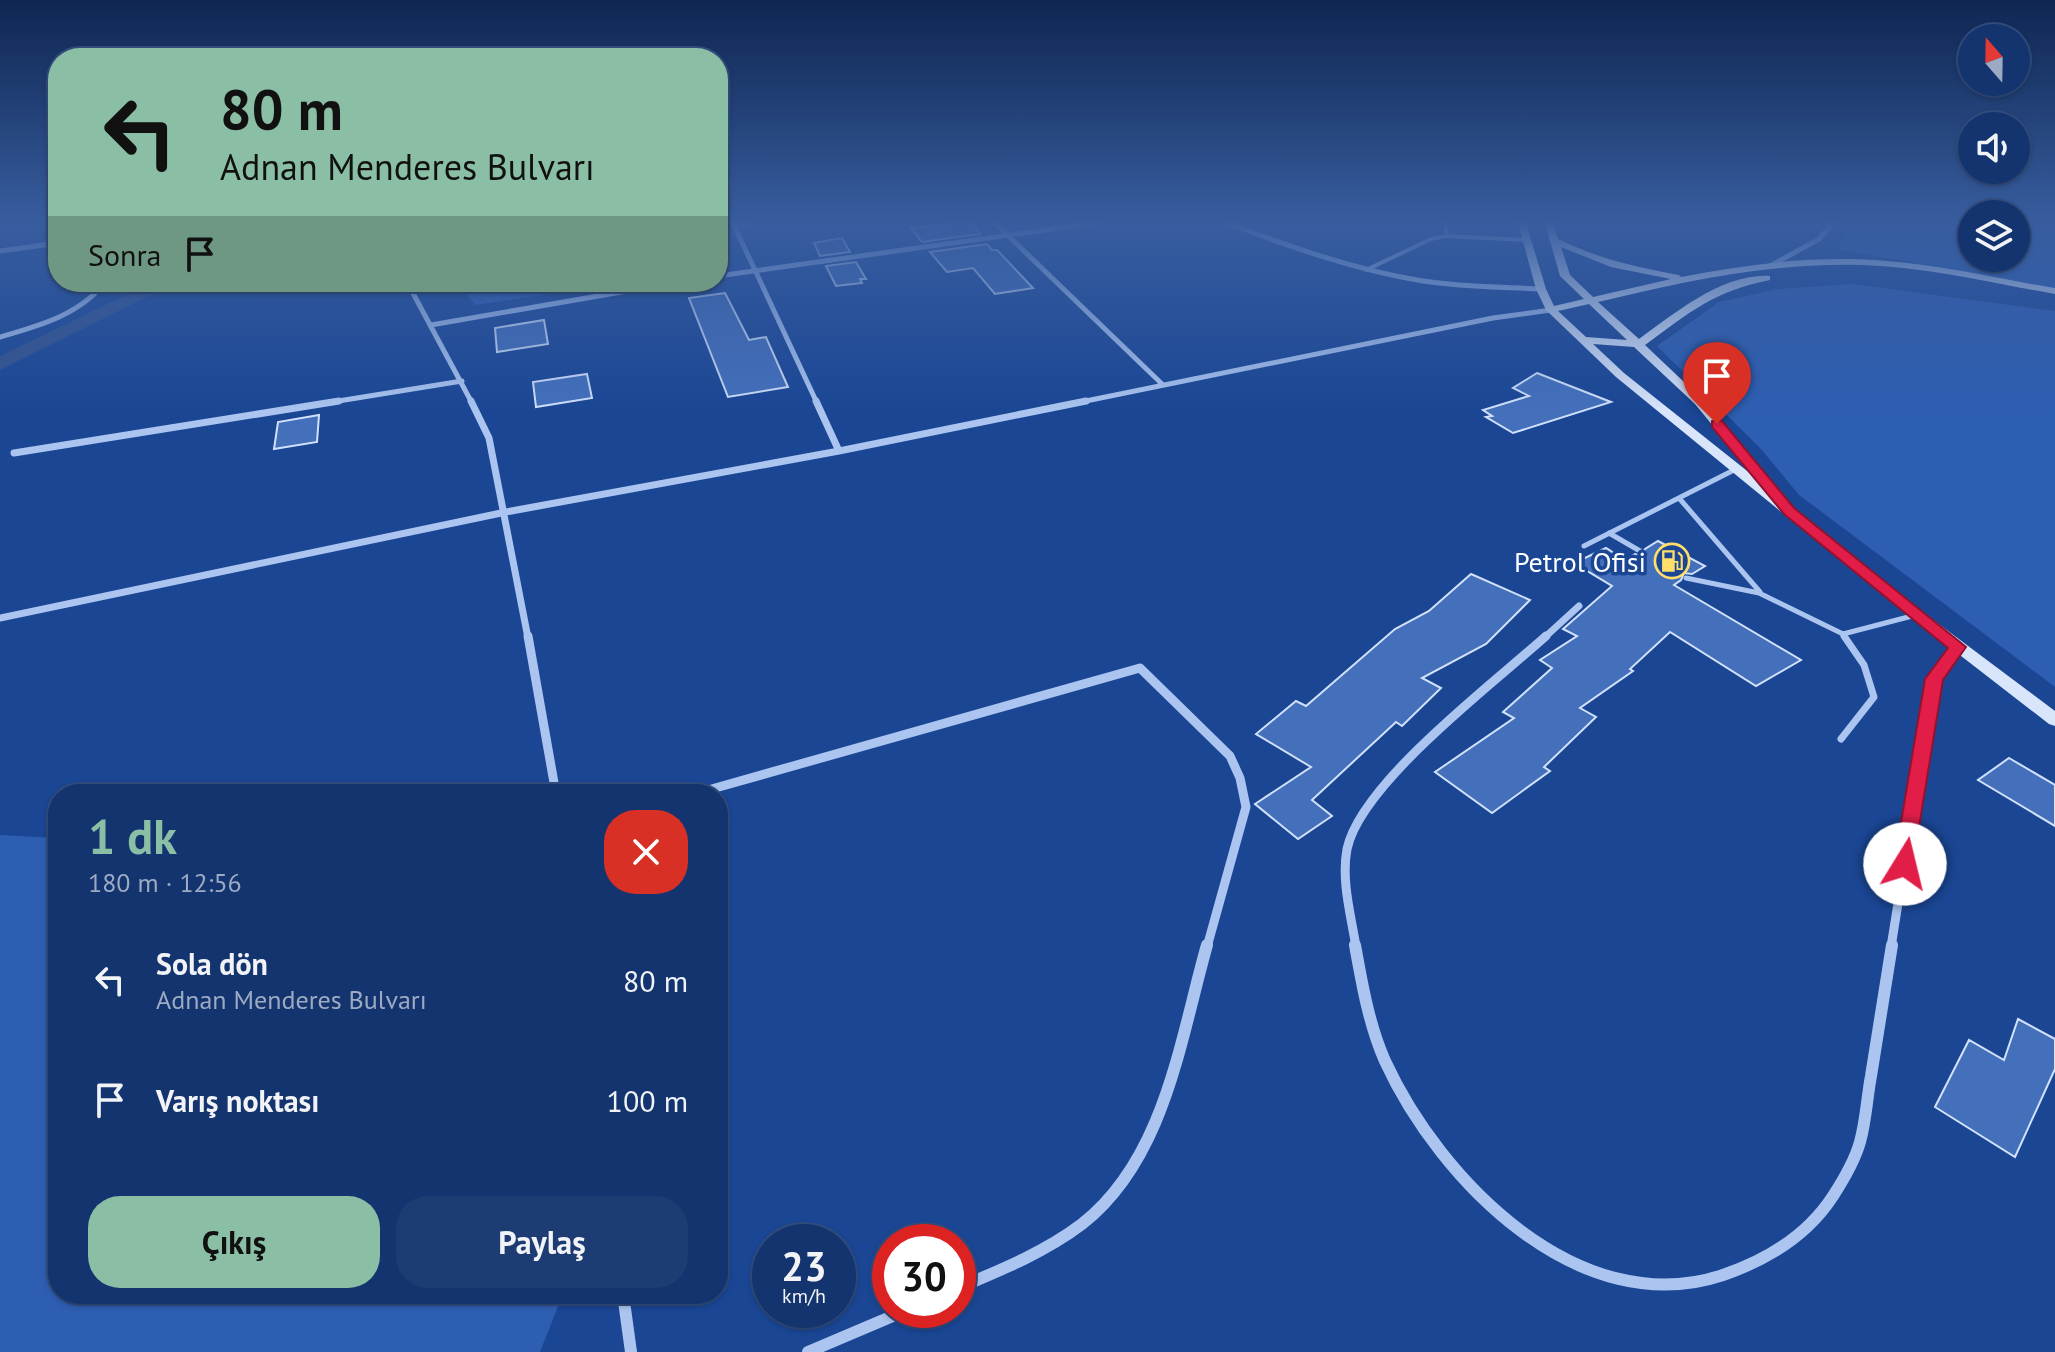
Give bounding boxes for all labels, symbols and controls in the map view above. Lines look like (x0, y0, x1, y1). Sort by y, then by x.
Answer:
north arrow (1958, 24, 2030, 96)
map controls (1958, 24, 2030, 272)
text: 80 m (220, 73, 343, 145)
icon: left (88, 80, 192, 184)
button: sound (1958, 112, 2030, 184)
text: Adnan Menderes Bulvarı (220, 143, 595, 190)
button: layers (1958, 200, 2030, 272)
icon: arrive (178, 232, 222, 276)
text: Sonra (88, 235, 162, 274)
pin (1683, 342, 1751, 424)
icon: arrive (1695, 354, 1739, 398)
fuel station icon: Petrol Ofisi (1653, 542, 1691, 580)
place label: Petrol Ofisi (1514, 543, 1646, 580)
text: 1 dk (88, 805, 177, 867)
button: close (604, 810, 688, 894)
position arrow (1863, 822, 1947, 906)
text: 180 m · 12:56 (88, 866, 242, 899)
text: Sola dön (156, 944, 268, 983)
icon: left (88, 958, 132, 1002)
text: 80 m (623, 961, 688, 1000)
text: Adnan Menderes Bulvarı (156, 983, 427, 1016)
icon: arrive (88, 1078, 132, 1122)
text: Varış noktası (156, 1081, 319, 1120)
text: 100 m (607, 1081, 688, 1120)
button: Çıkış (88, 1196, 380, 1288)
button: Paylaş (396, 1196, 688, 1288)
speed limit sign: 30 (872, 1224, 976, 1328)
text: 23 (781, 1240, 827, 1292)
text: km/h (782, 1283, 826, 1309)

